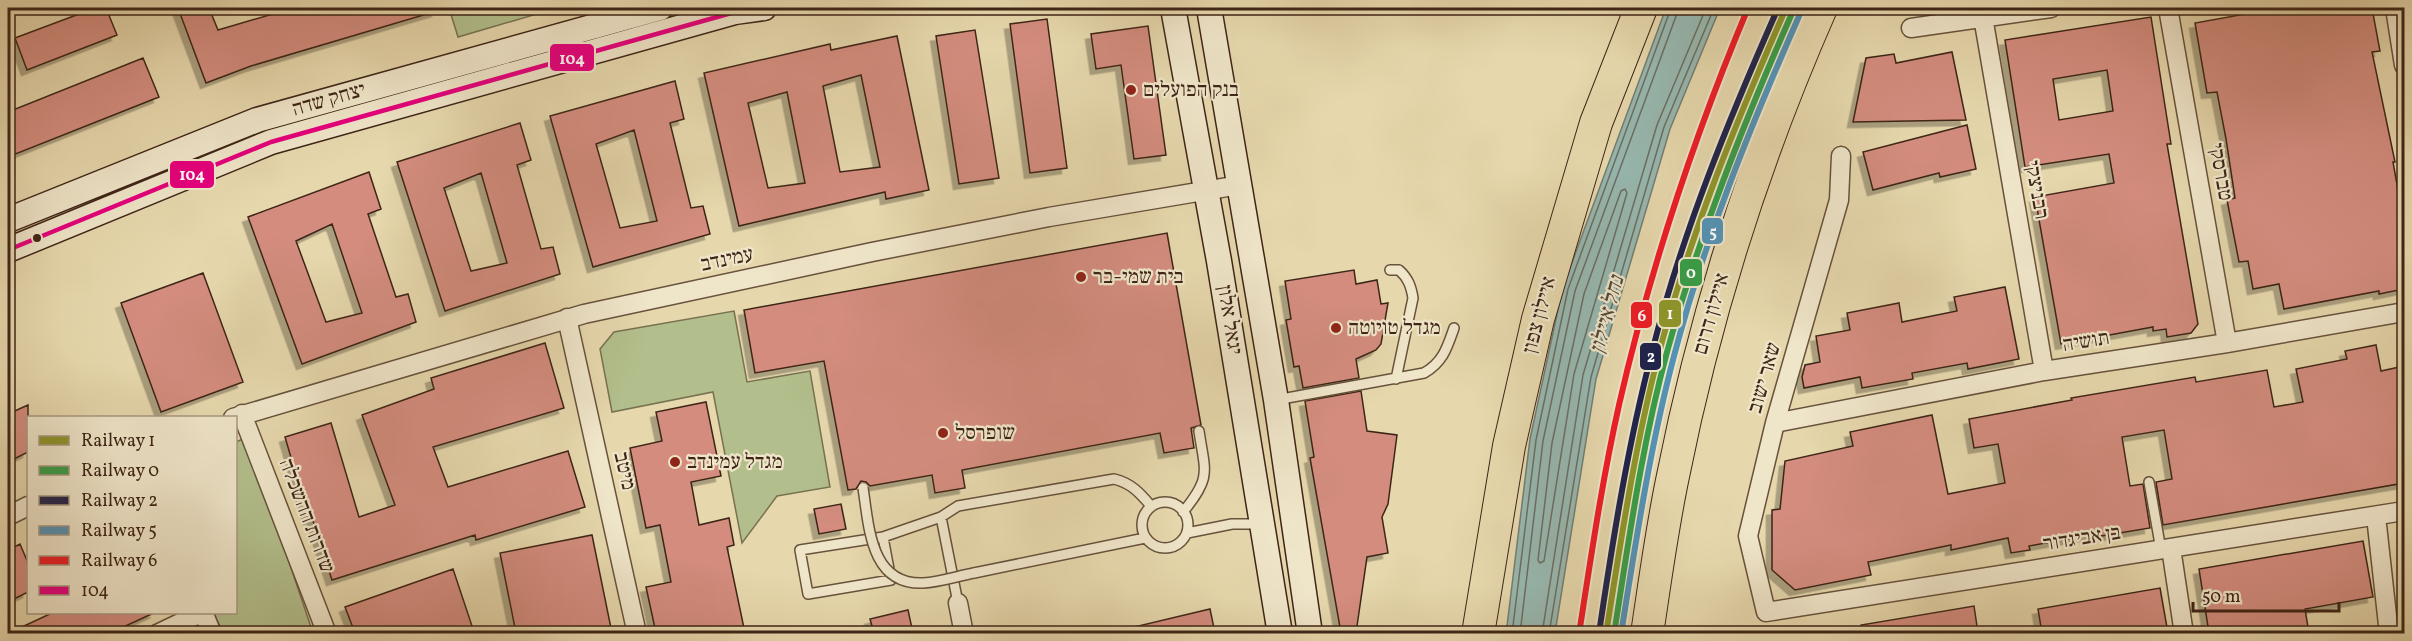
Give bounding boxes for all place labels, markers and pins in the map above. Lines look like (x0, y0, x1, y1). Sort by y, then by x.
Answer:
place label: בנק הפועלים (1143, 76, 1239, 105)
marker: בנק הפועלים (1124, 83, 1138, 97)
unlabelled marker (31, 232, 43, 244)
place label: בית שמי-בר (1093, 263, 1184, 292)
marker: בית שמי-בר (1074, 270, 1088, 284)
place label: מגדל טויוטה (1348, 314, 1441, 343)
marker: מגדל טויוטה (1329, 321, 1343, 335)
place label: שופרסל (955, 419, 1015, 448)
marker: שופרסל (936, 426, 950, 440)
place label: מגדל עמינדב (687, 448, 783, 477)
marker: מגדל עמינדב (668, 455, 682, 469)

